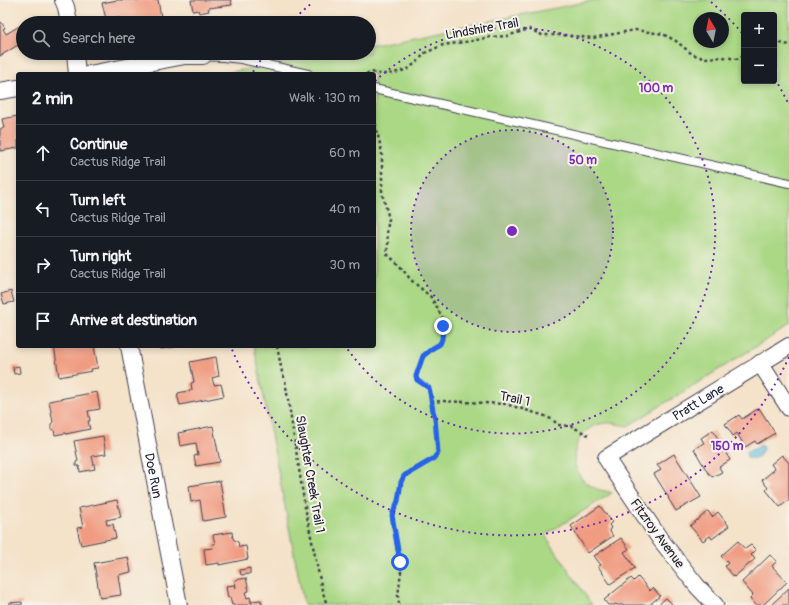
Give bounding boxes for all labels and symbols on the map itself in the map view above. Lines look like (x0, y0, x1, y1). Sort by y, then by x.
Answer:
north arrow (693, 12, 729, 48)
street label: Lindshire Trail (444, 15, 520, 43)
text: 100 m (639, 81, 674, 96)
text: 50 m (569, 153, 597, 168)
centre of rings (505, 224, 519, 238)
route end (434, 317, 452, 335)
street label: Pratt Lane (670, 381, 727, 424)
street label: Trail 1 (498, 388, 532, 410)
street label: Slaughter Creek Trail 1 (292, 414, 328, 534)
text: 150 m (711, 439, 744, 454)
street label: Doe Run (141, 452, 165, 500)
street label: Fitzroy Avenue (627, 496, 688, 572)
route start (391, 553, 409, 571)

